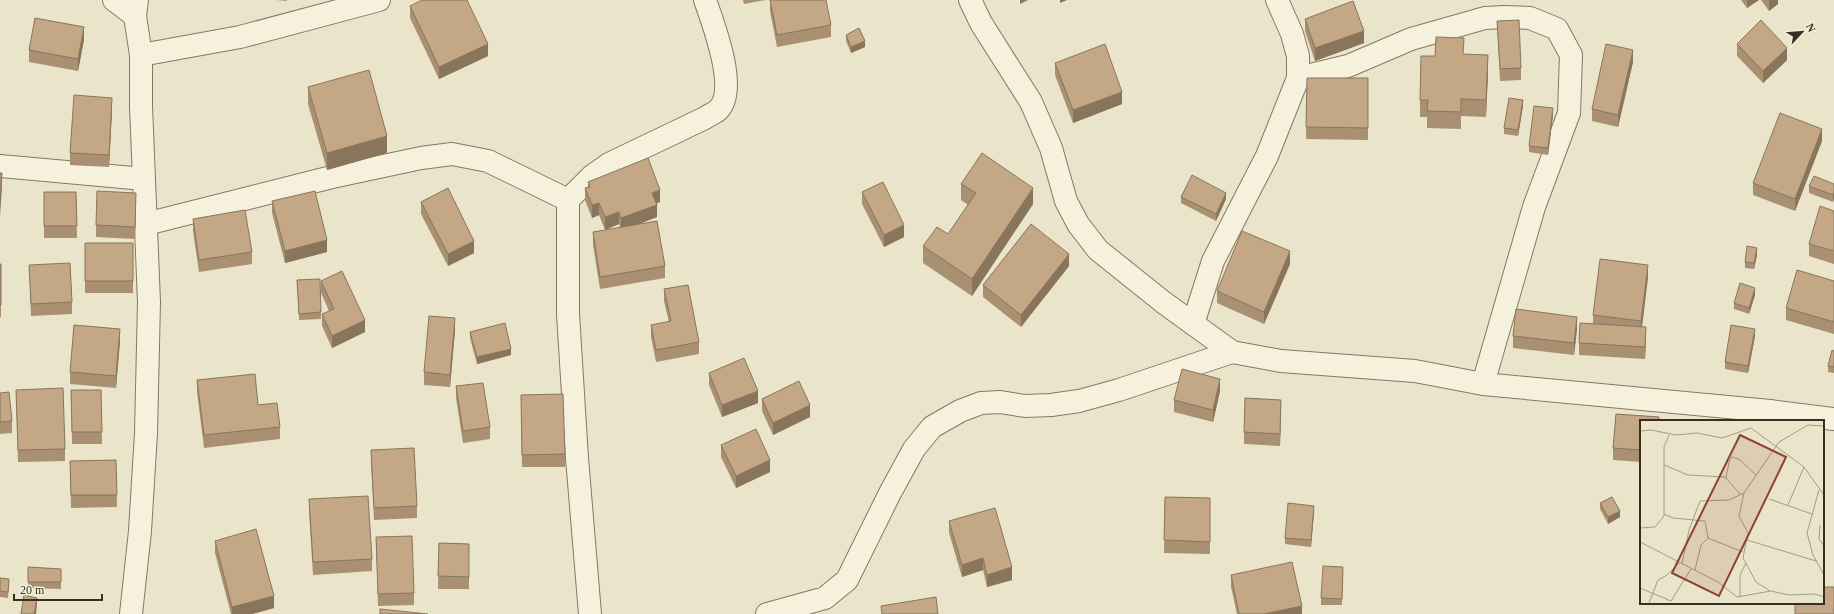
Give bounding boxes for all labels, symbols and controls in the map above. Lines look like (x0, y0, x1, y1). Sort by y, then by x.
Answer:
north arrow (1782, 12, 1822, 52)
text: N (1804, 21, 1818, 34)
inset map (1640, 420, 1824, 604)
scale bar (14, 576, 102, 602)
text: 20 m (20, 583, 45, 597)

